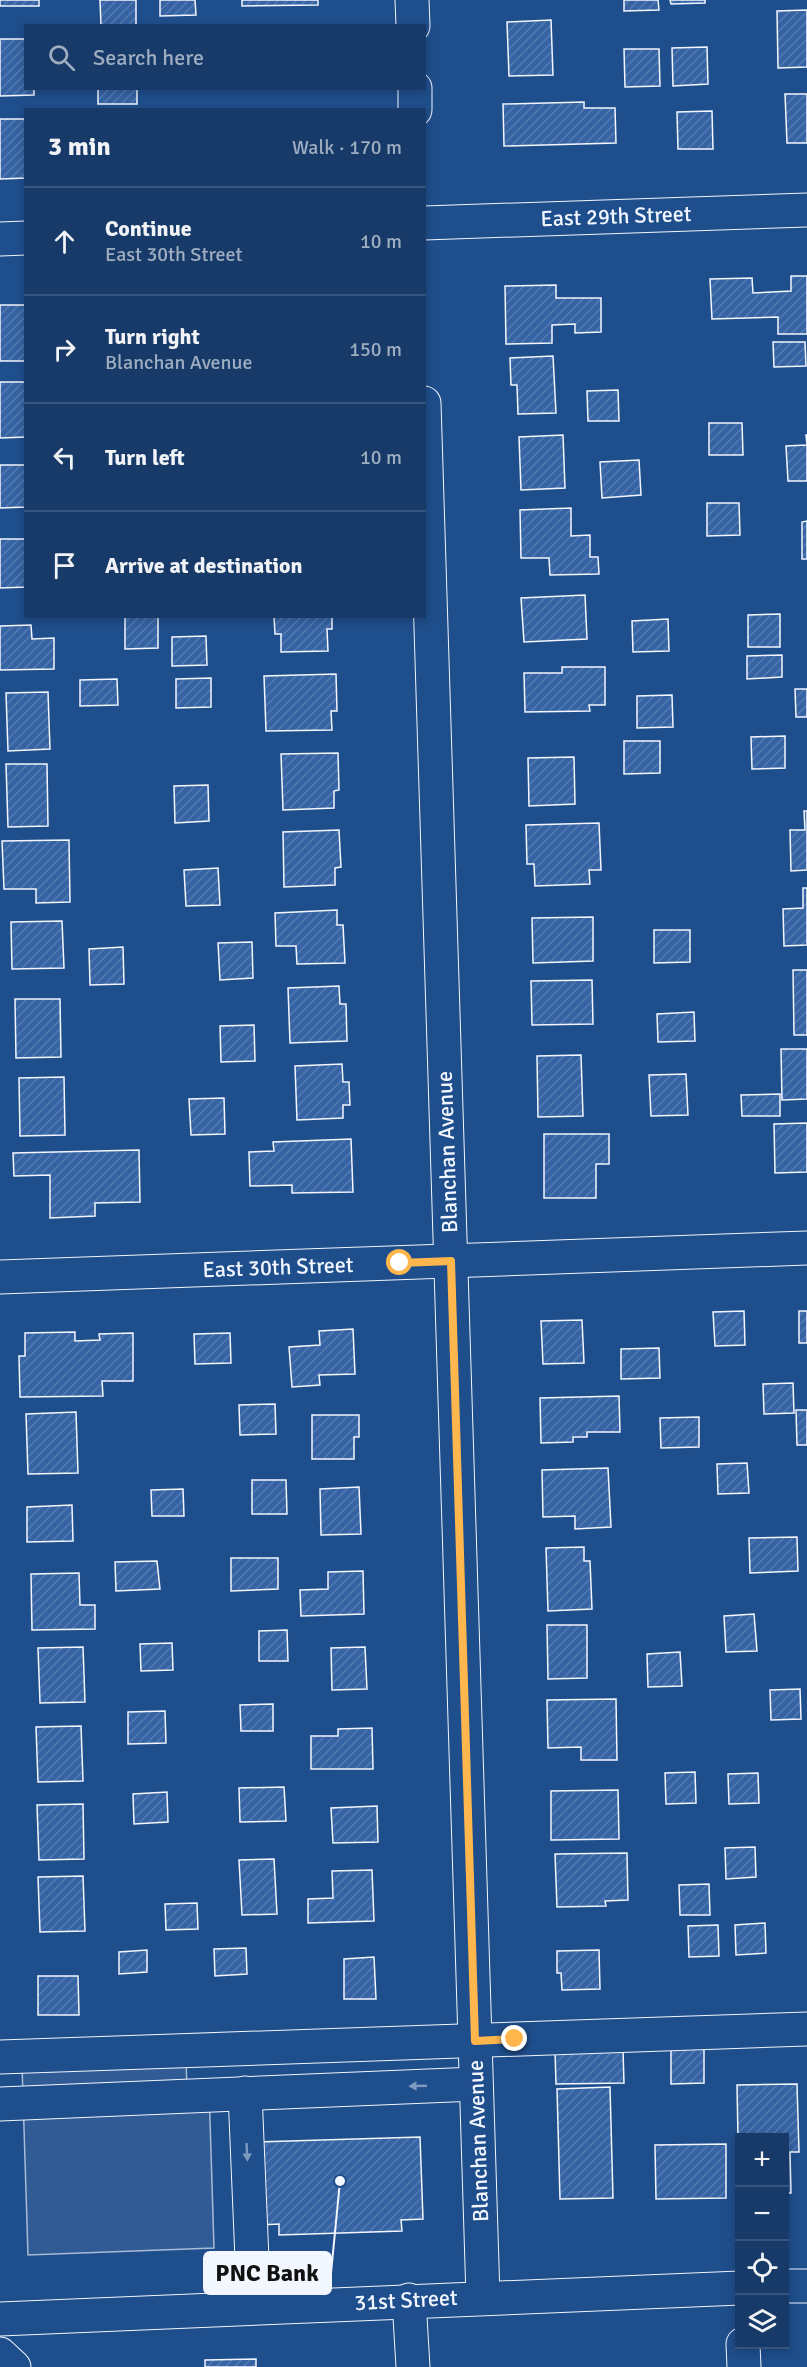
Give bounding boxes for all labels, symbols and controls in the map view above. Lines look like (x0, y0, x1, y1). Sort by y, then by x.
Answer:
search box (24, 24, 426, 90)
icon: search (45, 41, 78, 74)
text: Search here (93, 44, 204, 71)
text: 3 min (48, 131, 111, 163)
text: Walk · 170 m (292, 135, 402, 160)
street label: East 29th Street (540, 200, 692, 232)
text: Continue (105, 215, 192, 242)
icon: ahead (48, 225, 81, 258)
text: 10 m (360, 229, 402, 254)
text: East 30th Street (105, 242, 242, 267)
text: Turn right (105, 323, 200, 350)
icon: right (48, 333, 81, 366)
text: 150 m (349, 337, 402, 362)
text: Blanchan Avenue (105, 350, 252, 375)
icon: left (48, 441, 81, 474)
text: Turn left (105, 444, 185, 471)
text: 10 m (360, 445, 402, 470)
icon: arrive (48, 549, 81, 582)
text: Arrive at destination (105, 552, 302, 579)
street label: Blanchan Avenue (431, 1071, 463, 1233)
route start (386, 1249, 412, 1275)
street label: East 30th Street (202, 1251, 354, 1283)
route end (501, 2025, 527, 2051)
street label: Blanchan Avenue (462, 2060, 494, 2222)
one-way arrow (408, 2081, 427, 2090)
map controls (735, 2133, 789, 2349)
button: + (735, 2133, 789, 2187)
one-way arrow (243, 2142, 252, 2161)
button: − (735, 2187, 789, 2241)
button: locate (735, 2241, 789, 2295)
callout: PNC Bank (204, 2252, 331, 2294)
text: PNC Bank (215, 2258, 319, 2288)
street label: 31st Street (354, 2284, 459, 2316)
button: layers (735, 2295, 789, 2349)

